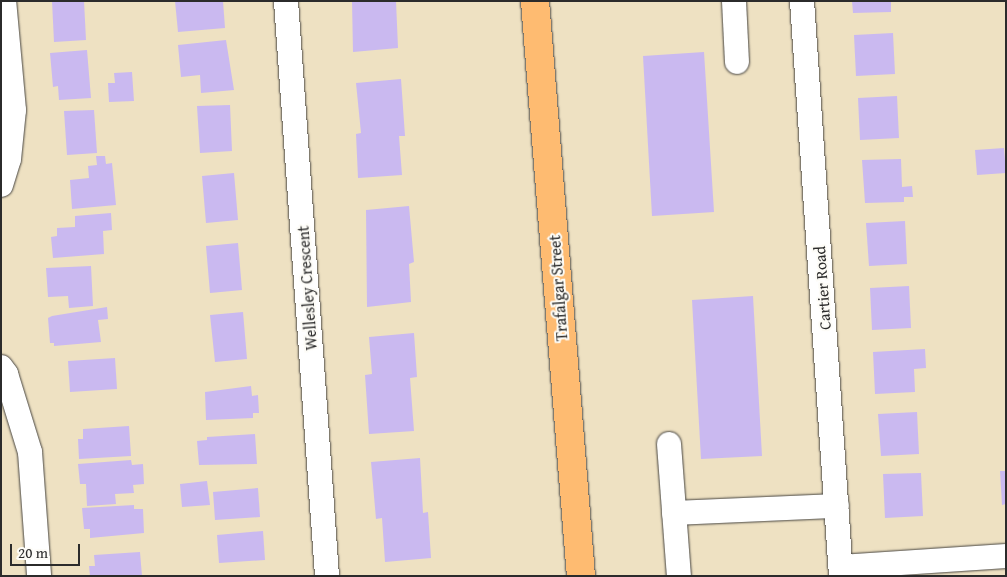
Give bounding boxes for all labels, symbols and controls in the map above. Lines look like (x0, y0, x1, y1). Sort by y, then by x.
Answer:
street label: Wellesley Crescent (293, 225, 321, 351)
street label: Trafalgar Street (545, 234, 571, 342)
street label: Cartier Road (809, 245, 835, 331)
scale bar (12, 534, 82, 566)
text: 20 m (18, 542, 48, 563)

